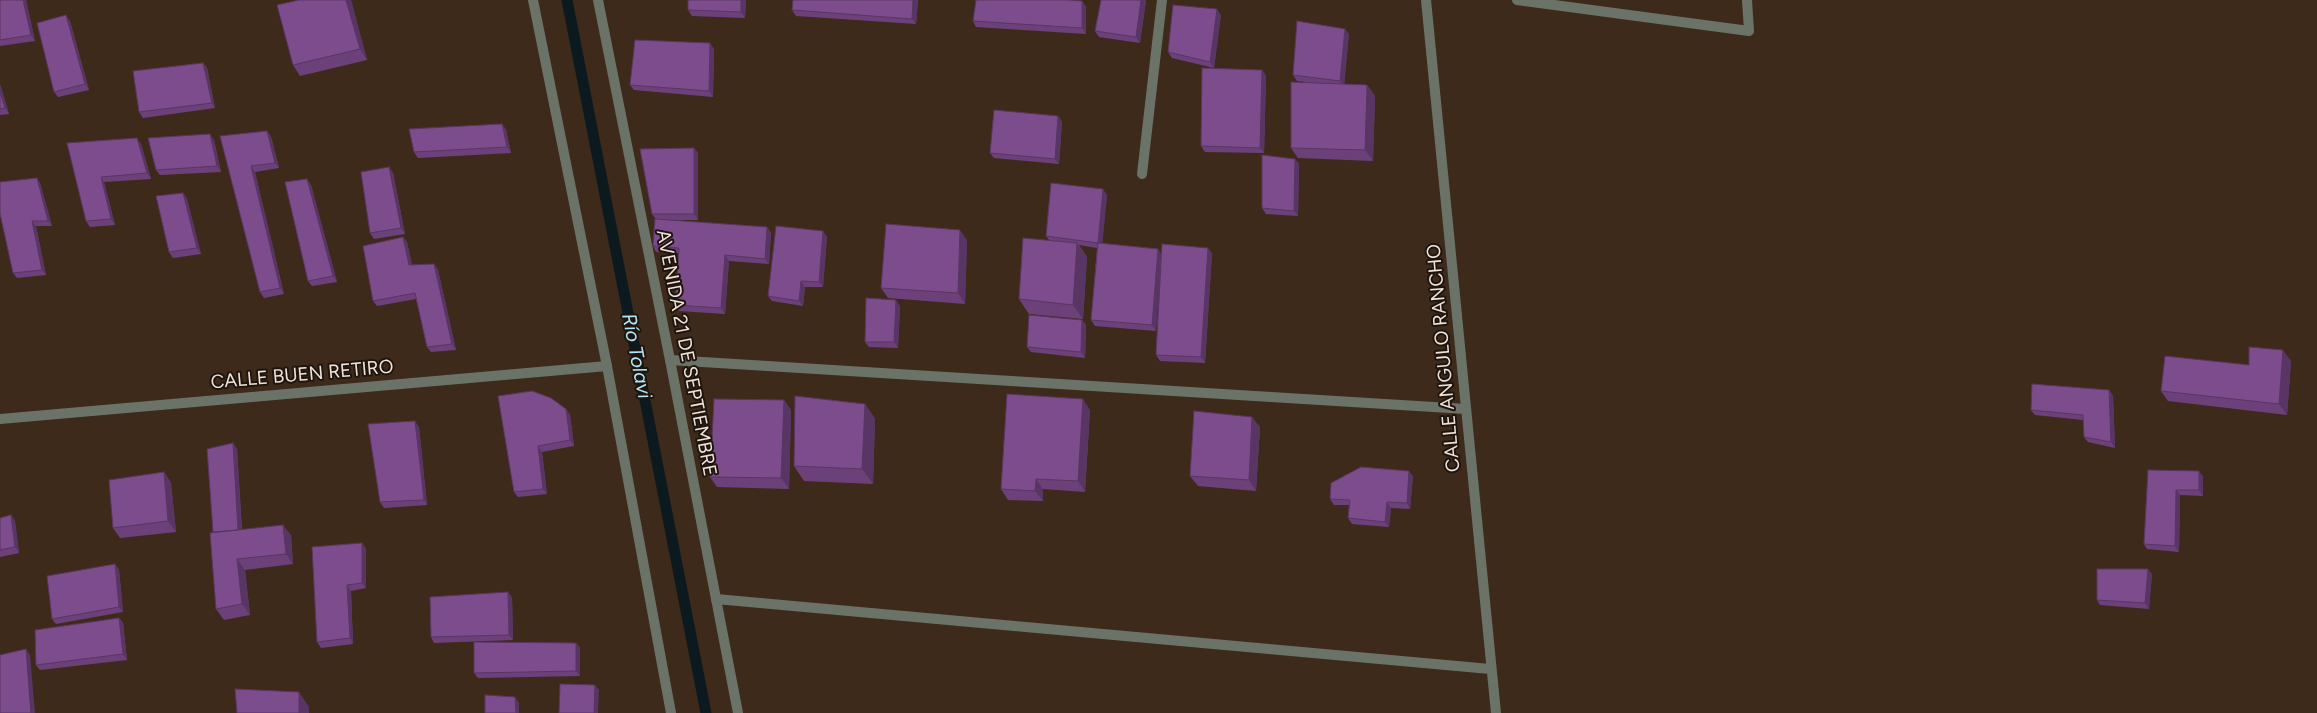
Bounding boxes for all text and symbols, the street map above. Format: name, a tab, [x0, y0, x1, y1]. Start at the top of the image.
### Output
street label: AVENIDA 21 DE SEPTIEMBRE	[651, 228, 721, 478]
street label: CALLE ANGULO RANCHO	[1423, 243, 1465, 473]
water label: Río Tolavi	[616, 311, 656, 401]
street label: CALLE BUEN RETIRO	[210, 356, 394, 394]

